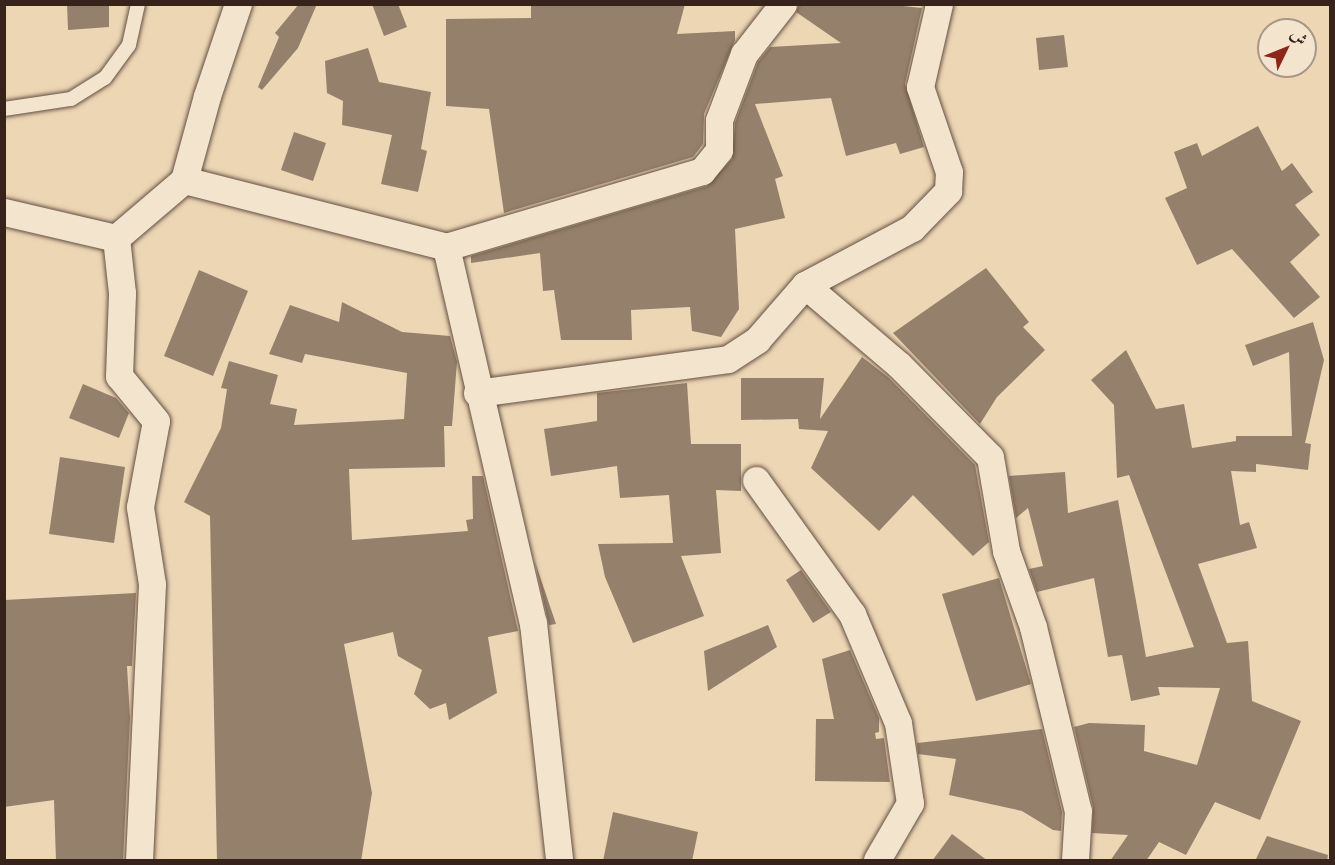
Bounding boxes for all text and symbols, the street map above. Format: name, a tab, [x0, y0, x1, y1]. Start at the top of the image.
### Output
north arrow	[1257, 18, 1317, 78]
text: ش	[1286, 24, 1312, 50]

